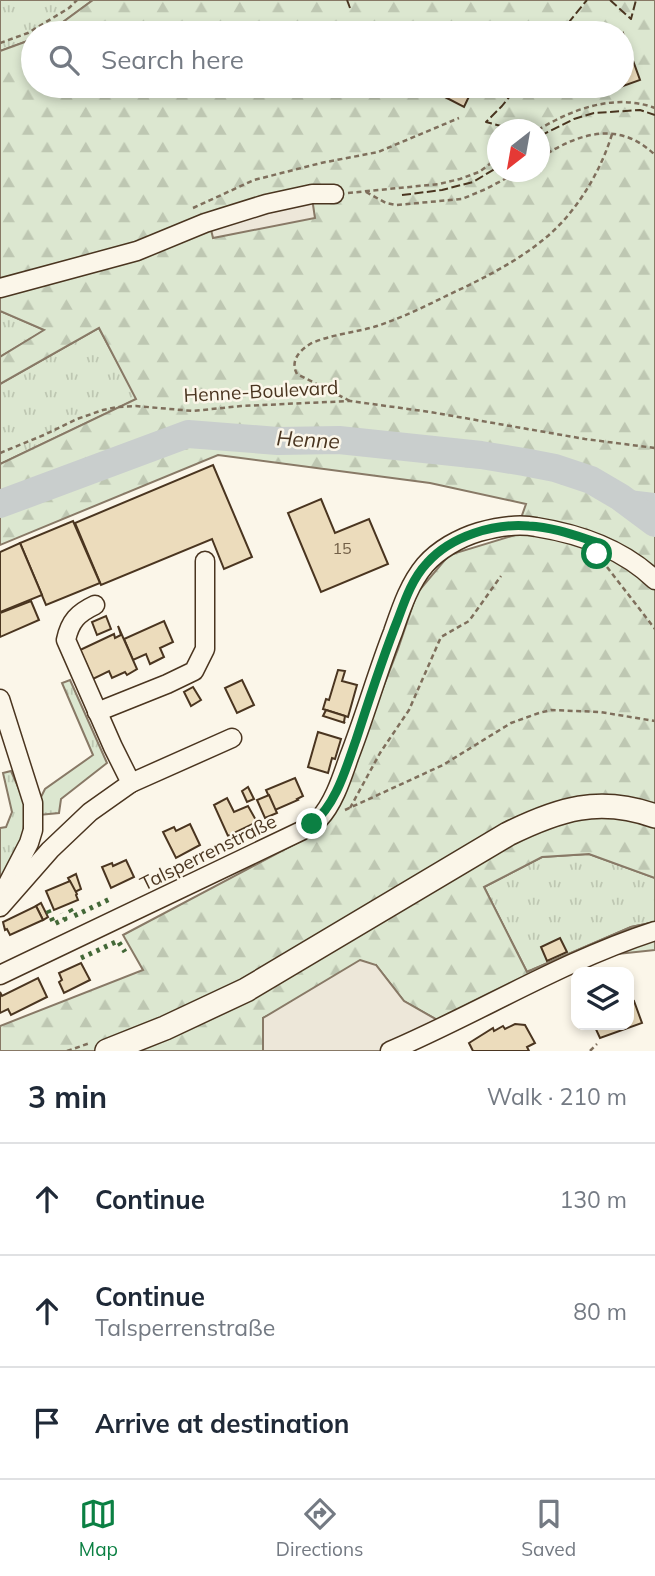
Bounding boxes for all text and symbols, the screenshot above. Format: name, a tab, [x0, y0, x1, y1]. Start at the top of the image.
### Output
search box	[21, 21, 634, 98]
icon: search	[45, 41, 83, 79]
text: Search here	[101, 43, 244, 76]
north arrow	[487, 119, 550, 182]
street label: Henne-Boulevard	[183, 375, 339, 407]
water label: Henne	[276, 424, 340, 454]
house number: 15	[332, 538, 352, 558]
route start	[581, 538, 612, 569]
route end	[296, 808, 327, 839]
street label: Talsperrenstraße	[136, 809, 280, 895]
map controls	[571, 967, 634, 1030]
button: layers	[571, 967, 634, 1030]
text: 3 min	[28, 1078, 107, 1116]
text: Walk · 210 m	[487, 1082, 627, 1111]
icon: ahead	[28, 1180, 66, 1218]
text: Continue	[95, 1183, 205, 1216]
text: 130 m	[559, 1185, 627, 1214]
text: Continue	[95, 1280, 205, 1313]
icon: ahead	[28, 1292, 66, 1330]
text: 80 m	[573, 1297, 627, 1326]
text: Talsperrenstraße	[95, 1313, 275, 1342]
icon: arrive	[28, 1404, 66, 1442]
text: Arrive at destination	[95, 1407, 350, 1440]
tab: Map	[79, 1495, 118, 1561]
tab: Directions	[276, 1495, 364, 1561]
tab: Saved	[521, 1495, 576, 1561]

